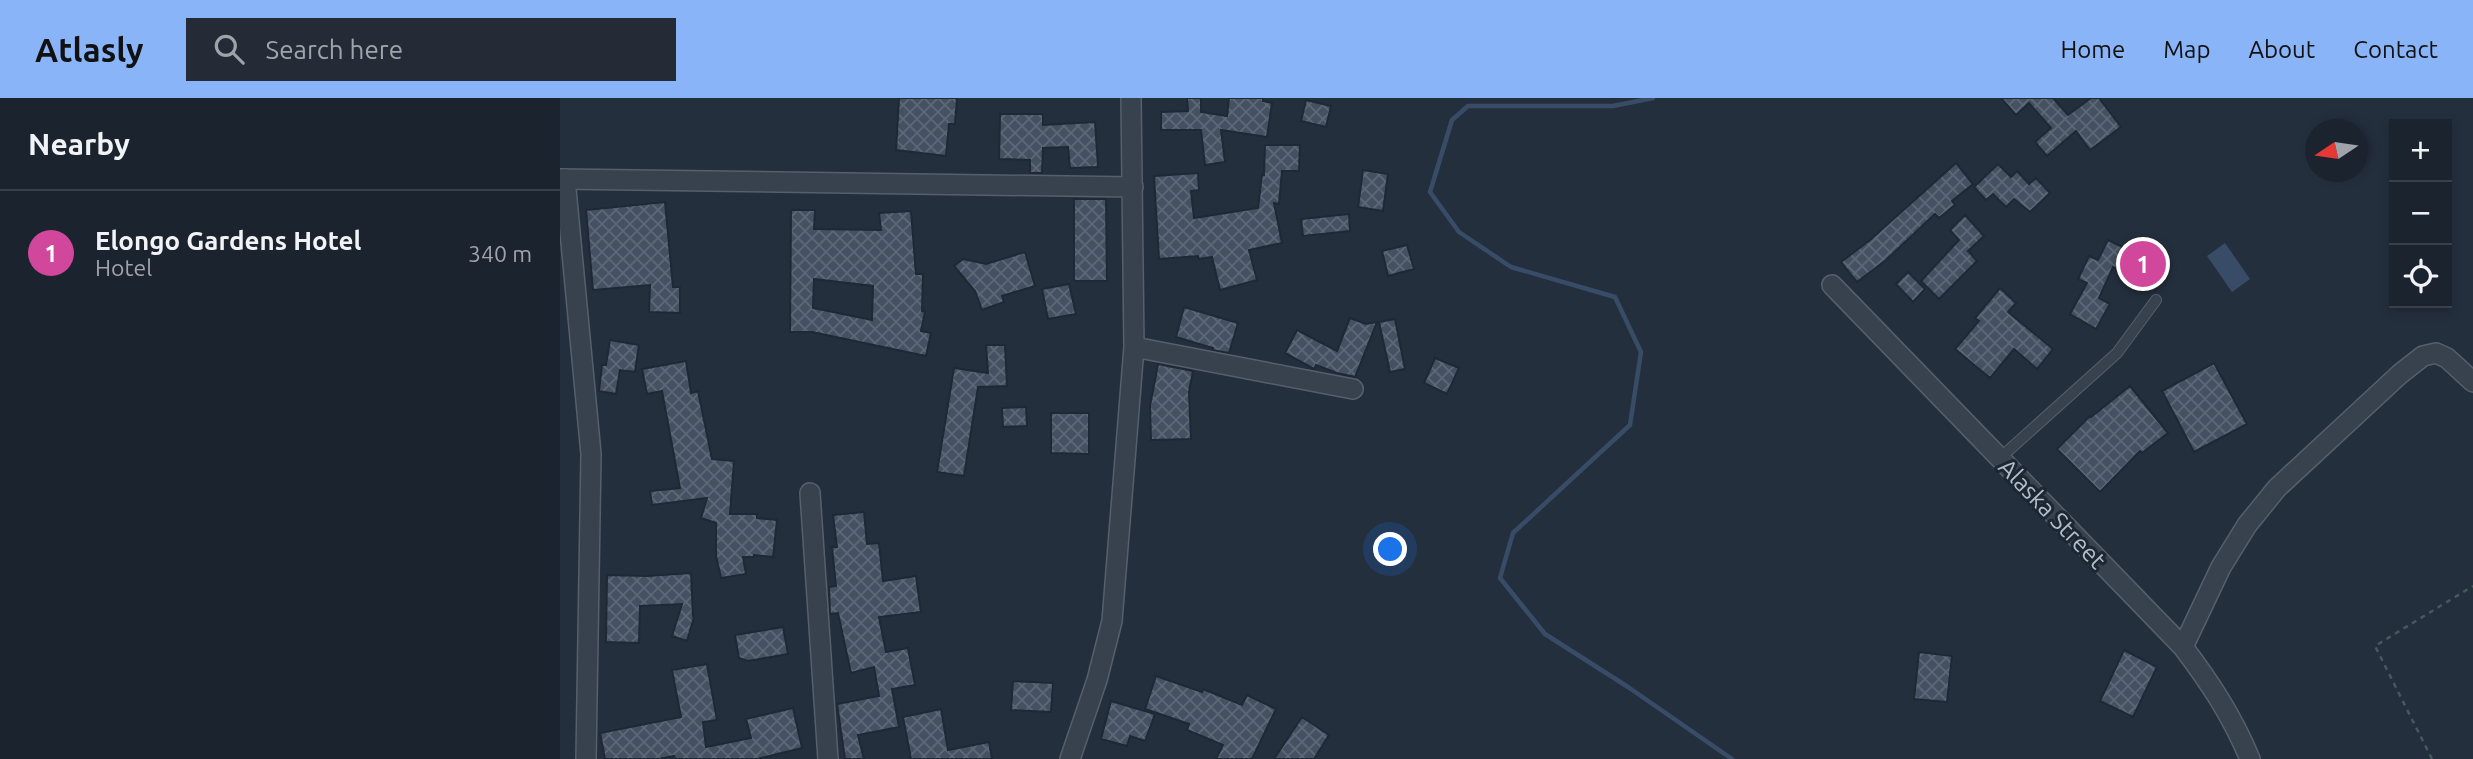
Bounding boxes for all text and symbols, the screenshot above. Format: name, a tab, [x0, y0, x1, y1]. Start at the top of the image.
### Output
search box	[186, 18, 676, 81]
icon: search	[210, 30, 248, 68]
text: Atlasly	[35, 31, 144, 68]
text: Search here	[266, 35, 403, 64]
text: Home	[2060, 36, 2125, 63]
text: Map	[2163, 36, 2210, 63]
text: About	[2248, 36, 2315, 63]
text: Contact	[2353, 36, 2438, 63]
north arrow	[2305, 119, 2368, 182]
map controls	[2389, 119, 2452, 308]
button: +	[2389, 119, 2452, 182]
text: Nearby	[28, 127, 130, 161]
button: −	[2389, 182, 2452, 245]
text: Elongo Gardens Hotel	[95, 226, 361, 255]
pin: 1	[2120, 238, 2166, 290]
text: 1	[45, 241, 57, 266]
text: 340 m	[468, 241, 532, 266]
button: locate	[2389, 245, 2452, 308]
text: Hotel	[95, 255, 152, 280]
street label: Alaska Street	[1993, 453, 2112, 574]
your location	[1373, 532, 1407, 566]

